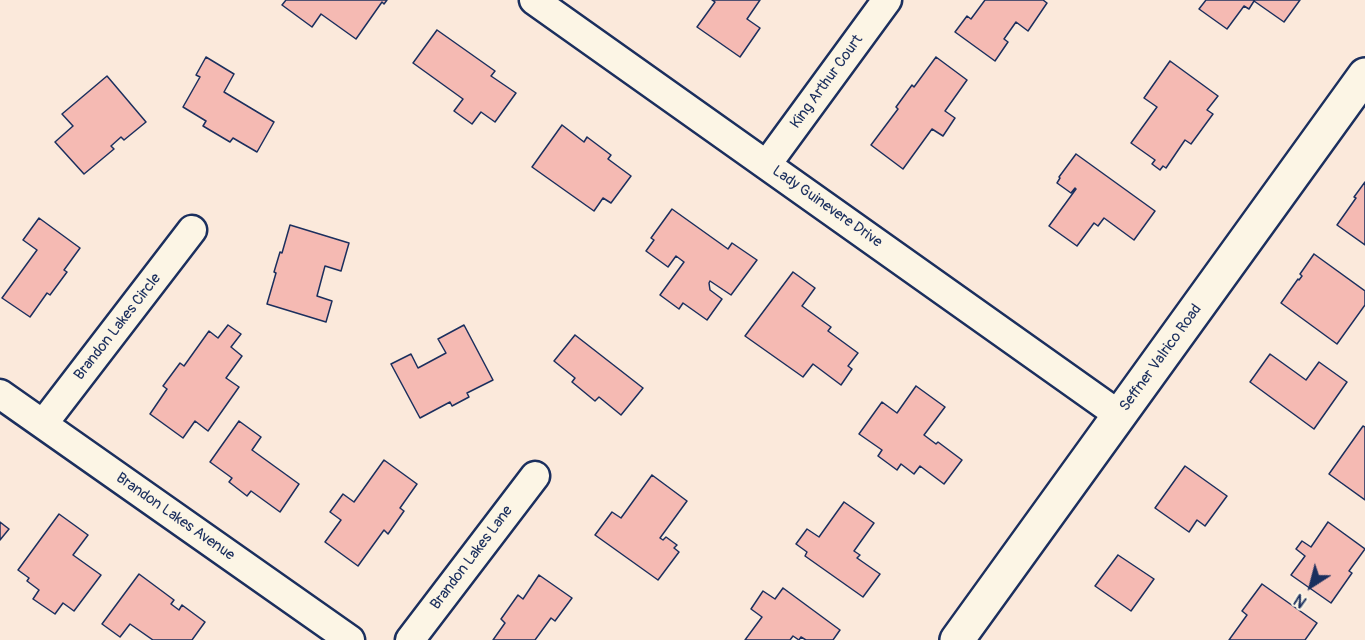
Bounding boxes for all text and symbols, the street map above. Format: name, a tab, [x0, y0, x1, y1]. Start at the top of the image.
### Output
street label: King Arthur Court	[787, 32, 867, 132]
street label: Lady Guinevere Drive	[769, 162, 885, 252]
street label: Brandon Lakes Circle	[71, 270, 165, 384]
street label: Seffner Valrico Road	[1116, 301, 1206, 415]
street label: Brandon Lakes Avenue	[112, 469, 238, 565]
street label: Brandon Lakes Lane	[427, 502, 517, 614]
north arrow	[1281, 556, 1341, 616]
text: N	[1290, 589, 1311, 612]

